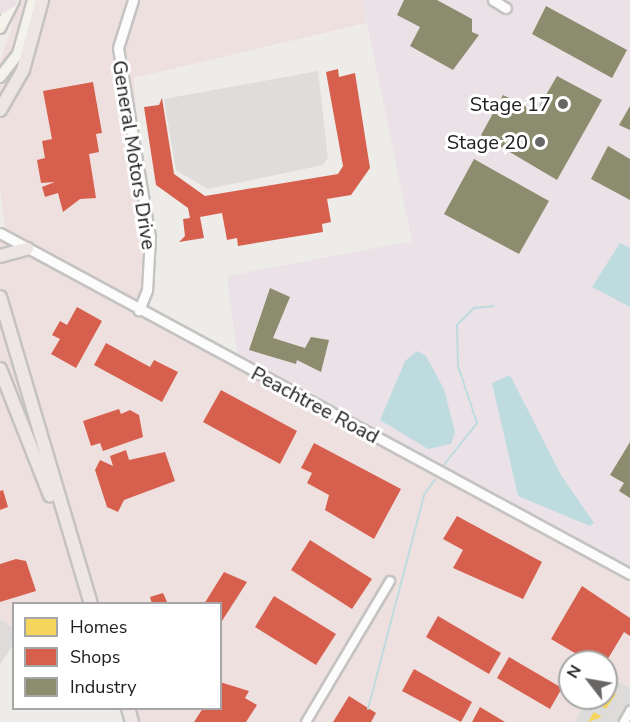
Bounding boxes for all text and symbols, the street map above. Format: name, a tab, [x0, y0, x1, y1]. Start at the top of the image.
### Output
street label: General Motors Drive	[107, 59, 161, 251]
place label: Stage 17	[470, 92, 551, 116]
marker: Stage 17	[556, 97, 570, 111]
place label: Stage 20	[447, 130, 528, 154]
marker: Stage 20	[533, 135, 547, 149]
street label: Peachtree Road	[247, 361, 383, 449]
legend	[12, 602, 222, 710]
text: Homes	[70, 615, 127, 639]
text: Shops	[70, 645, 120, 669]
north arrow	[558, 650, 618, 710]
text: N	[562, 661, 587, 683]
text: Industry	[70, 675, 137, 699]

